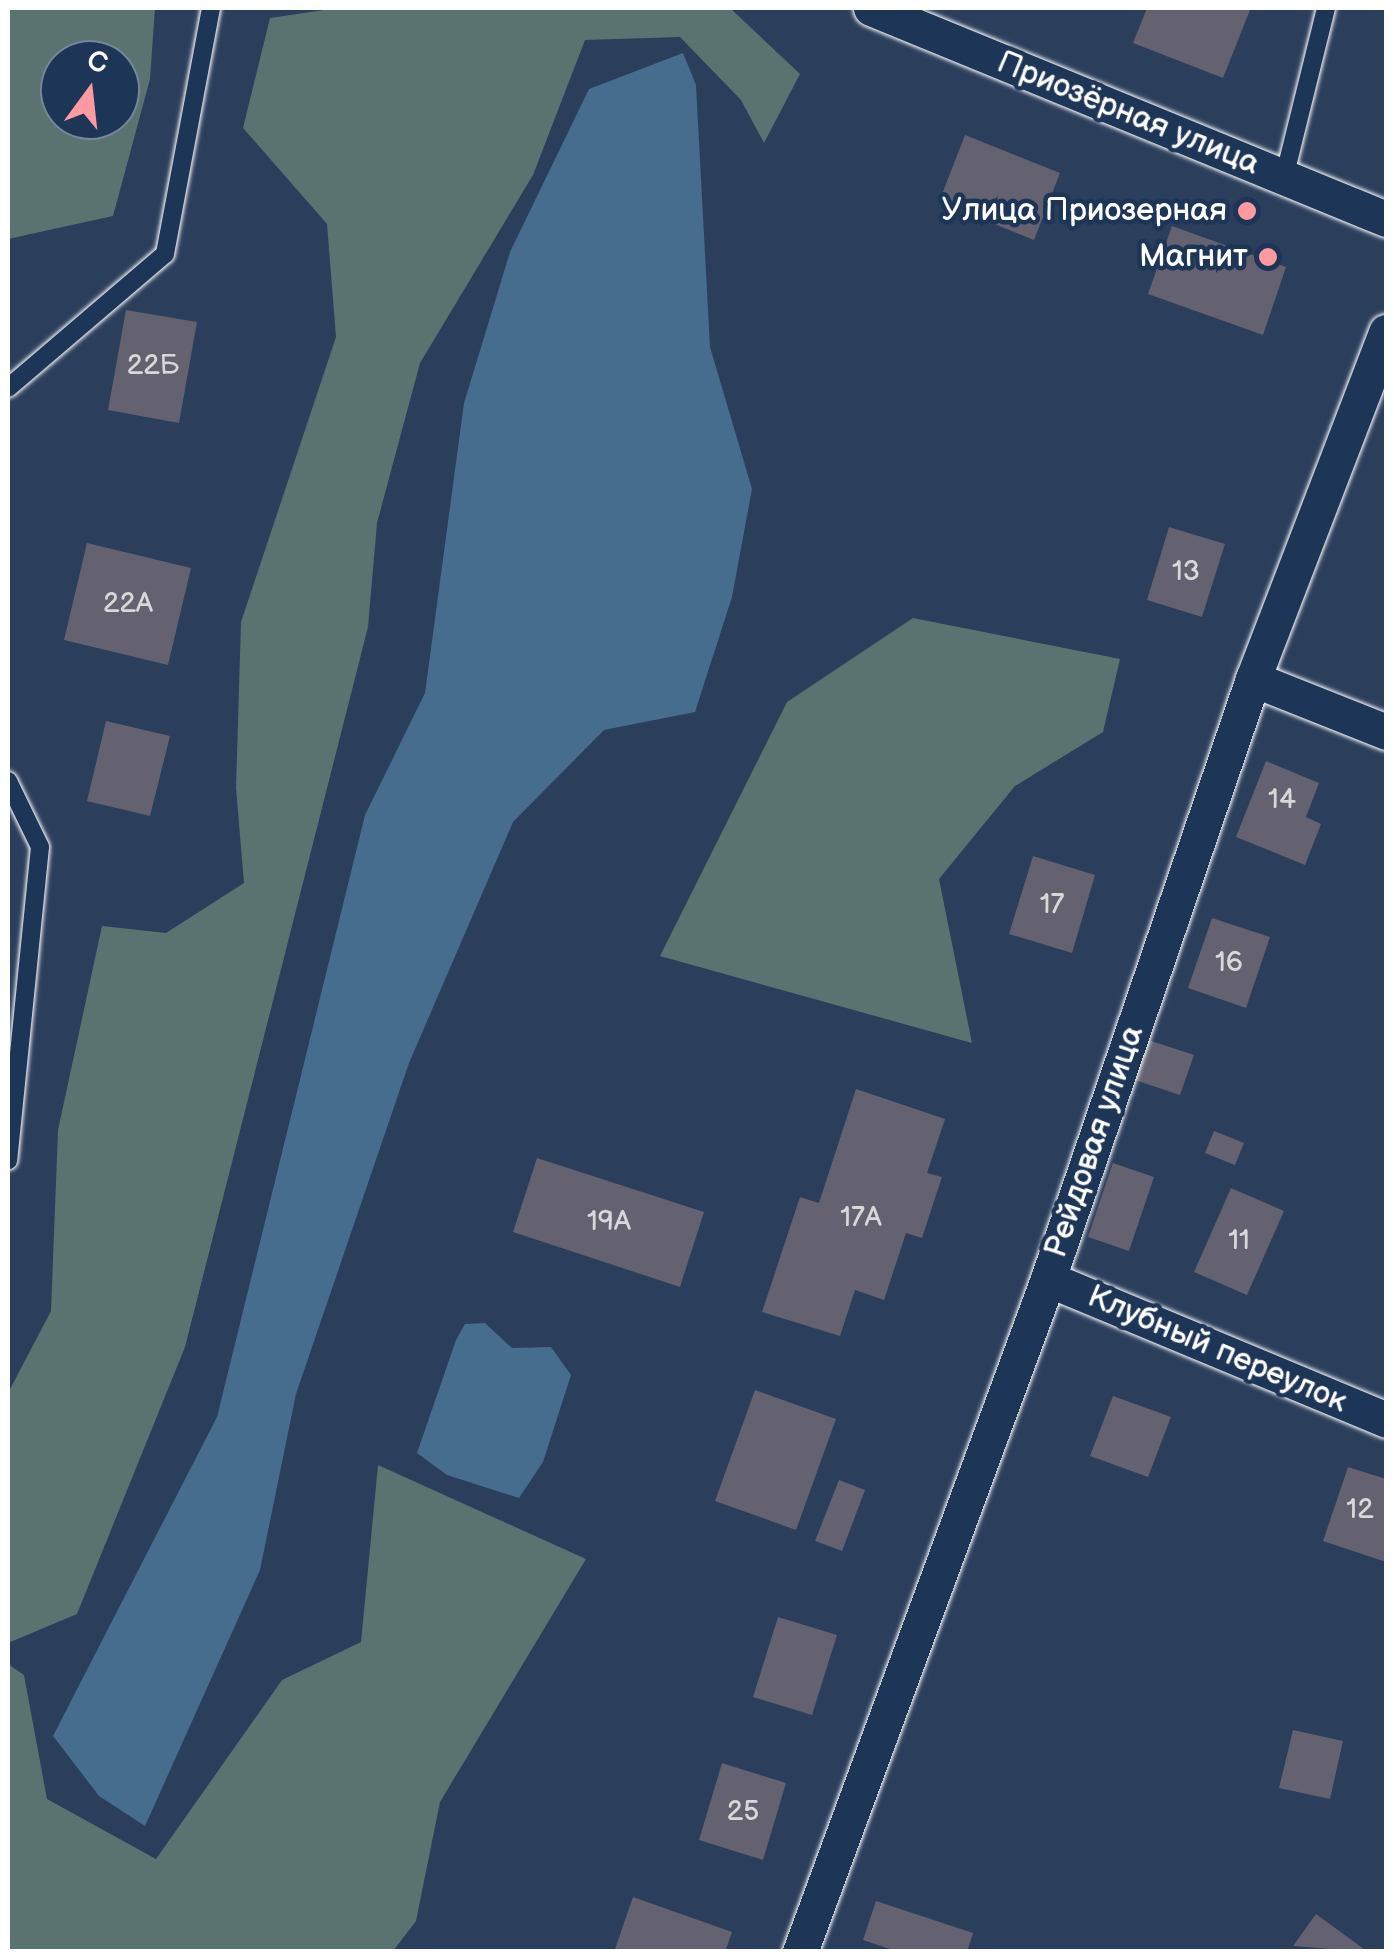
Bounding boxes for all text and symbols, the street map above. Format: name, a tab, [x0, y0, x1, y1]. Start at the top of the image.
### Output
north arrow	[40, 40, 140, 140]
text: С	[84, 44, 111, 81]
street label: Приозёрная улица	[991, 44, 1265, 184]
place label: Улица Приозерная	[941, 192, 1227, 230]
marker: Улица Приозерная	[1236, 200, 1258, 222]
place label: Магнит	[1139, 238, 1248, 276]
marker: Магнит	[1257, 246, 1279, 268]
house number: 22Б	[127, 349, 179, 383]
house number: 13	[1172, 555, 1200, 589]
house number: 22А	[103, 587, 153, 621]
house number: 14	[1268, 783, 1296, 817]
house number: 17	[1040, 888, 1064, 922]
house number: 16	[1215, 946, 1243, 980]
street label: Рейдовая улица	[1037, 1021, 1153, 1263]
house number: 17А	[840, 1201, 882, 1235]
house number: 19А	[587, 1205, 631, 1239]
house number: 11	[1228, 1224, 1250, 1258]
street label: Клубный переулок	[1082, 1278, 1352, 1422]
house number: 12	[1346, 1493, 1374, 1527]
house number: 25	[727, 1795, 759, 1829]

